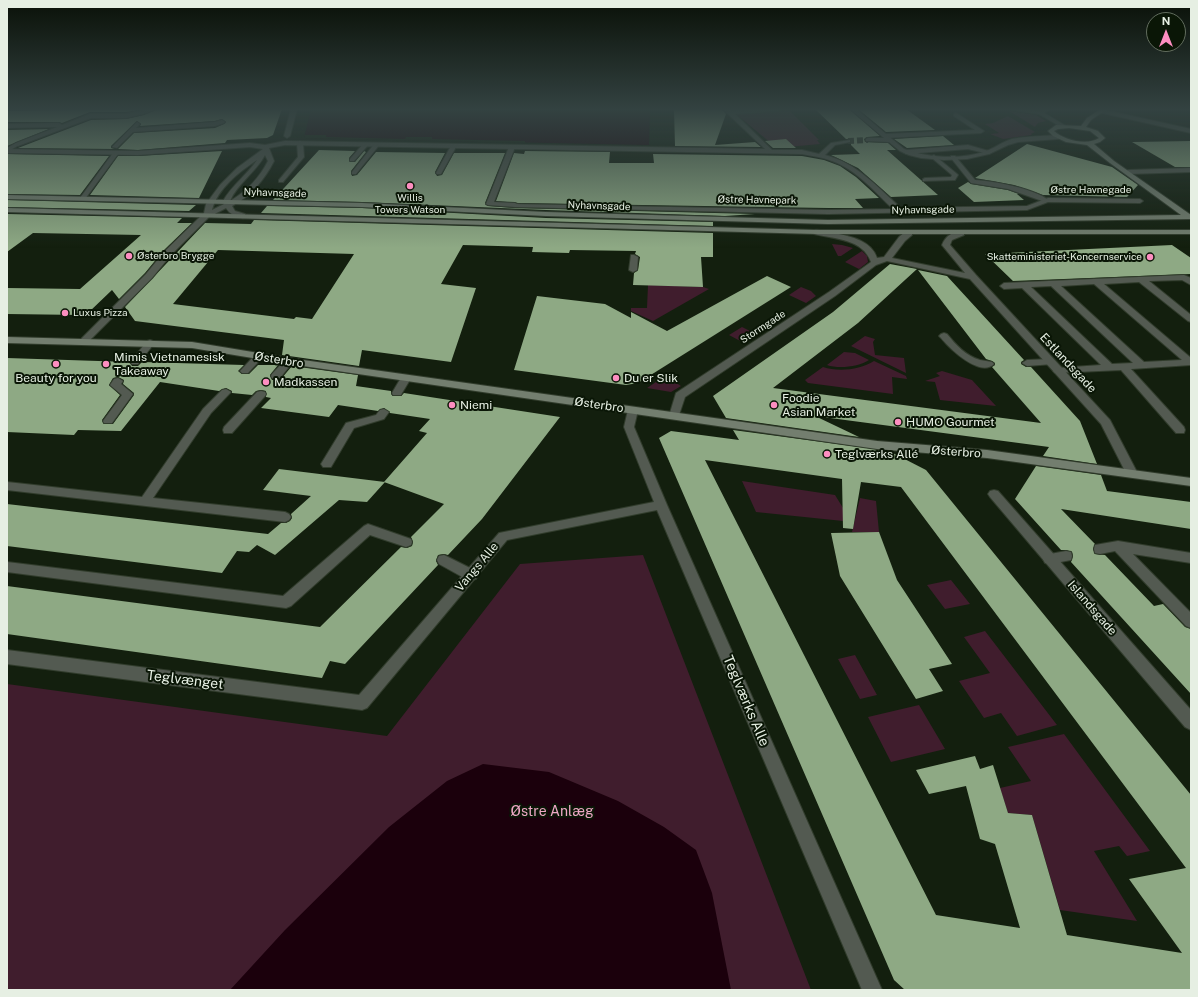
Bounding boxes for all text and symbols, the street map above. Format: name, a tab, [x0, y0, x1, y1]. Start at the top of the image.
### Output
north arrow	[1146, 12, 1186, 52]
text: N	[1162, 15, 1170, 27]
marker: Willis Towers Watson	[405, 181, 415, 191]
street label: Østre Havnegade	[1051, 184, 1131, 196]
street label: Nyhavnsgade	[243, 186, 307, 200]
place label: Willis Towers Watson	[375, 192, 445, 216]
street label: Østre Havnepark	[718, 193, 796, 207]
street label: Nyhavnsgade	[567, 199, 631, 213]
street label: Nyhavnsgade	[891, 203, 955, 217]
place label: Østerbro Brygge	[137, 250, 214, 262]
marker: Østerbro Brygge	[124, 251, 134, 261]
place label: Skatteministeriet-Koncernservice	[987, 251, 1142, 263]
marker: Skatteministeriet-Koncernservice	[1145, 252, 1155, 262]
place label: Luxus Pizza	[73, 307, 128, 319]
marker: Luxus Pizza	[60, 308, 70, 318]
street label: Stormgade	[738, 308, 788, 346]
street label: Estlandsgade	[1037, 330, 1099, 396]
street label: Østerbro	[253, 349, 305, 371]
place label: Mimis Vietnamesisk Takeaway	[114, 350, 225, 378]
marker: Beauty for you	[51, 359, 61, 369]
marker: Mimis Vietnamesisk Takeaway	[101, 359, 111, 369]
place label: Beauty for you	[15, 371, 97, 385]
place label: Du er Slik	[624, 371, 678, 385]
marker: Du er Slik	[611, 373, 621, 383]
place label: Madkassen	[274, 375, 337, 389]
marker: Madkassen	[261, 377, 271, 387]
place label: Foodie Asian Market	[782, 391, 855, 419]
street label: Østerbro	[574, 394, 624, 416]
place label: Niemi	[460, 398, 492, 412]
marker: Niemi	[447, 400, 457, 410]
marker: Foodie Asian Market	[769, 400, 779, 410]
place label: HUMO Gourmet	[906, 415, 995, 429]
marker: HUMO Gourmet	[893, 417, 903, 427]
street label: Østerbro	[931, 443, 981, 461]
place label: Teglværks Allé	[835, 447, 918, 461]
marker: Teglværks Allé	[822, 449, 832, 459]
street label: Vangs Alle	[452, 540, 502, 594]
street label: Islandsgade	[1064, 578, 1120, 638]
street label: Teglværks Alle	[719, 653, 773, 749]
street label: Teglvænget	[146, 667, 224, 693]
park label: Østre Anlæg	[510, 804, 594, 820]

